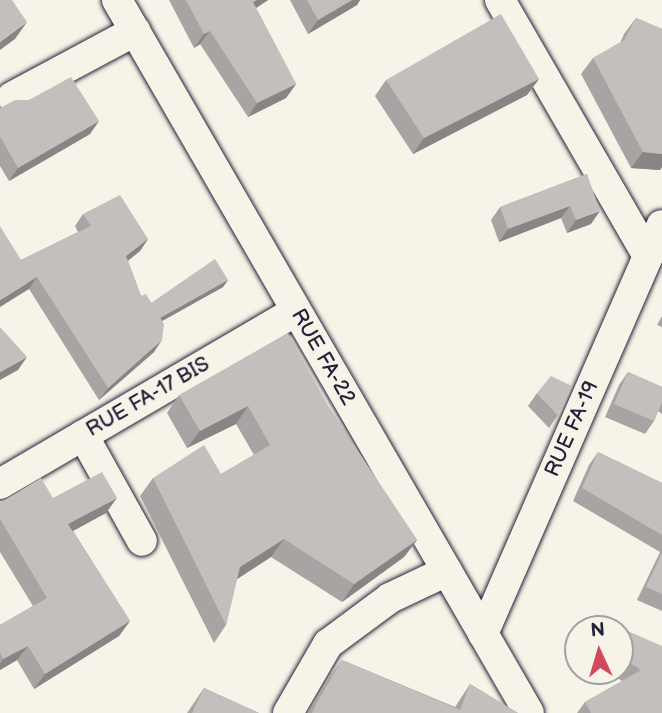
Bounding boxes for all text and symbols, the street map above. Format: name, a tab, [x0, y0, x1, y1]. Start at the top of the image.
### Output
street label: RUE FA-22	[285, 305, 361, 409]
street label: RUE FA-17 BIS	[81, 351, 215, 443]
street label: RUE FA-19	[540, 377, 604, 481]
north arrow	[564, 615, 634, 685]
text: N	[590, 619, 606, 643]

